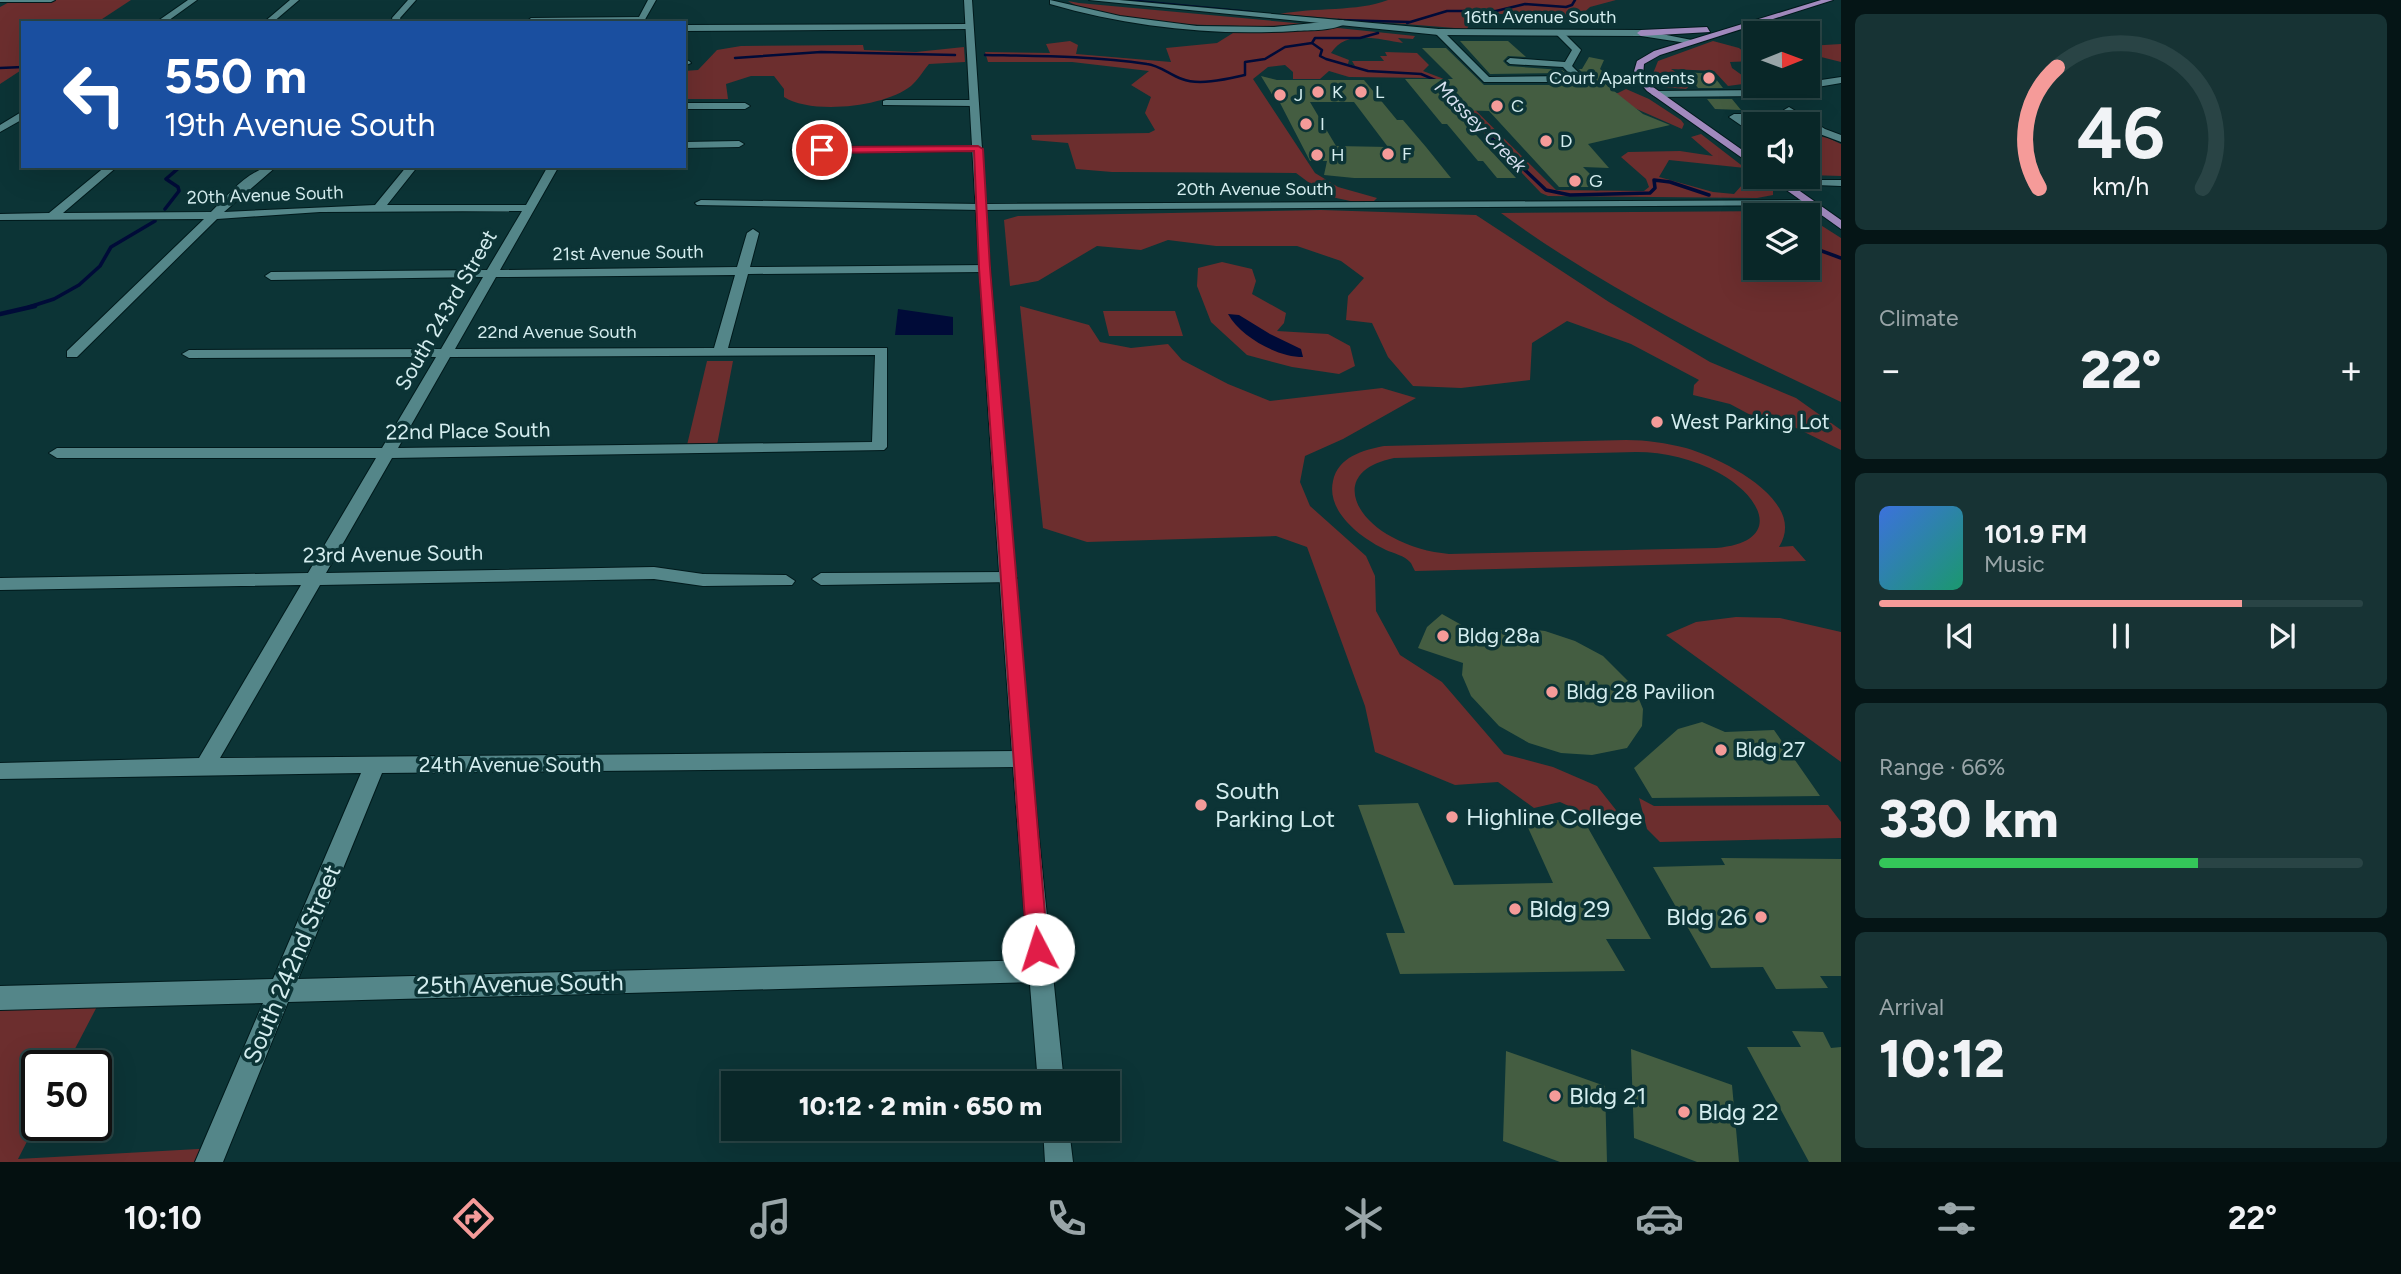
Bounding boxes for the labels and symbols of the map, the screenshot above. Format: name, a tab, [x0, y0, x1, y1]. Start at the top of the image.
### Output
street label: 16th Avenue South	[1464, 6, 1616, 28]
north arrow	[1743, 21, 1820, 98]
place label: Court Apartments	[1549, 67, 1695, 89]
marker: Court Apartments	[1701, 70, 1717, 86]
water label: Massey Creek	[1430, 76, 1532, 178]
place label: K	[1332, 81, 1343, 103]
place label: L	[1375, 81, 1385, 103]
place label: J	[1294, 84, 1303, 106]
marker: K	[1310, 84, 1326, 100]
marker: L	[1353, 84, 1369, 100]
marker: J	[1272, 87, 1288, 103]
place label: C	[1511, 95, 1524, 117]
marker: C	[1489, 98, 1505, 114]
place label: I	[1320, 113, 1325, 135]
marker: I	[1298, 116, 1314, 132]
pin	[792, 120, 852, 180]
place label: D	[1560, 130, 1572, 152]
marker: D	[1538, 133, 1554, 149]
place label: F	[1402, 143, 1412, 165]
place label: H	[1331, 144, 1345, 166]
marker: F	[1380, 146, 1396, 162]
marker: H	[1309, 147, 1325, 163]
place label: G	[1589, 170, 1603, 192]
marker: G	[1567, 173, 1583, 189]
street label: 20th Avenue South	[1177, 178, 1333, 200]
street label: 20th Avenue South	[186, 181, 344, 209]
street label: South 243rd Street	[389, 225, 502, 394]
street label: 21st Avenue South	[552, 241, 704, 265]
street label: 22nd Avenue South	[478, 321, 636, 343]
place label: West Parking Lot	[1671, 409, 1830, 434]
marker: West Parking Lot	[1649, 414, 1665, 430]
street label: 22nd Place South	[385, 417, 551, 444]
street label: 23rd Avenue South	[303, 539, 483, 568]
place label: Bldg 28a	[1457, 623, 1540, 648]
marker: Bldg 28a	[1435, 628, 1451, 644]
place label: Bldg 28 Pavilion	[1566, 679, 1715, 704]
marker: Bldg 28 Pavilion	[1544, 684, 1560, 700]
place label: Bldg 27	[1735, 737, 1805, 762]
marker: Bldg 27	[1713, 742, 1729, 758]
street label: 24th Avenue South	[419, 752, 601, 777]
place label: South Parking Lot	[1215, 776, 1335, 833]
marker: South Parking Lot	[1193, 797, 1209, 813]
place label: Highline College	[1466, 802, 1642, 831]
marker: Highline College	[1444, 809, 1460, 825]
street label: South 242nd Street	[237, 860, 346, 1067]
place label: Bldg 29	[1529, 894, 1610, 923]
marker: Bldg 29	[1507, 901, 1523, 917]
place label: Bldg 26	[1666, 902, 1747, 931]
marker: Bldg 26	[1753, 909, 1769, 925]
position arrow	[1001, 912, 1075, 986]
street label: 25th Avenue South	[416, 967, 624, 1000]
speed limit sign: 50	[21, 1050, 112, 1141]
place label: Bldg 21	[1569, 1081, 1646, 1110]
marker: Bldg 21	[1547, 1088, 1563, 1104]
place label: Bldg 22	[1698, 1097, 1779, 1126]
marker: Bldg 22	[1676, 1104, 1692, 1120]

